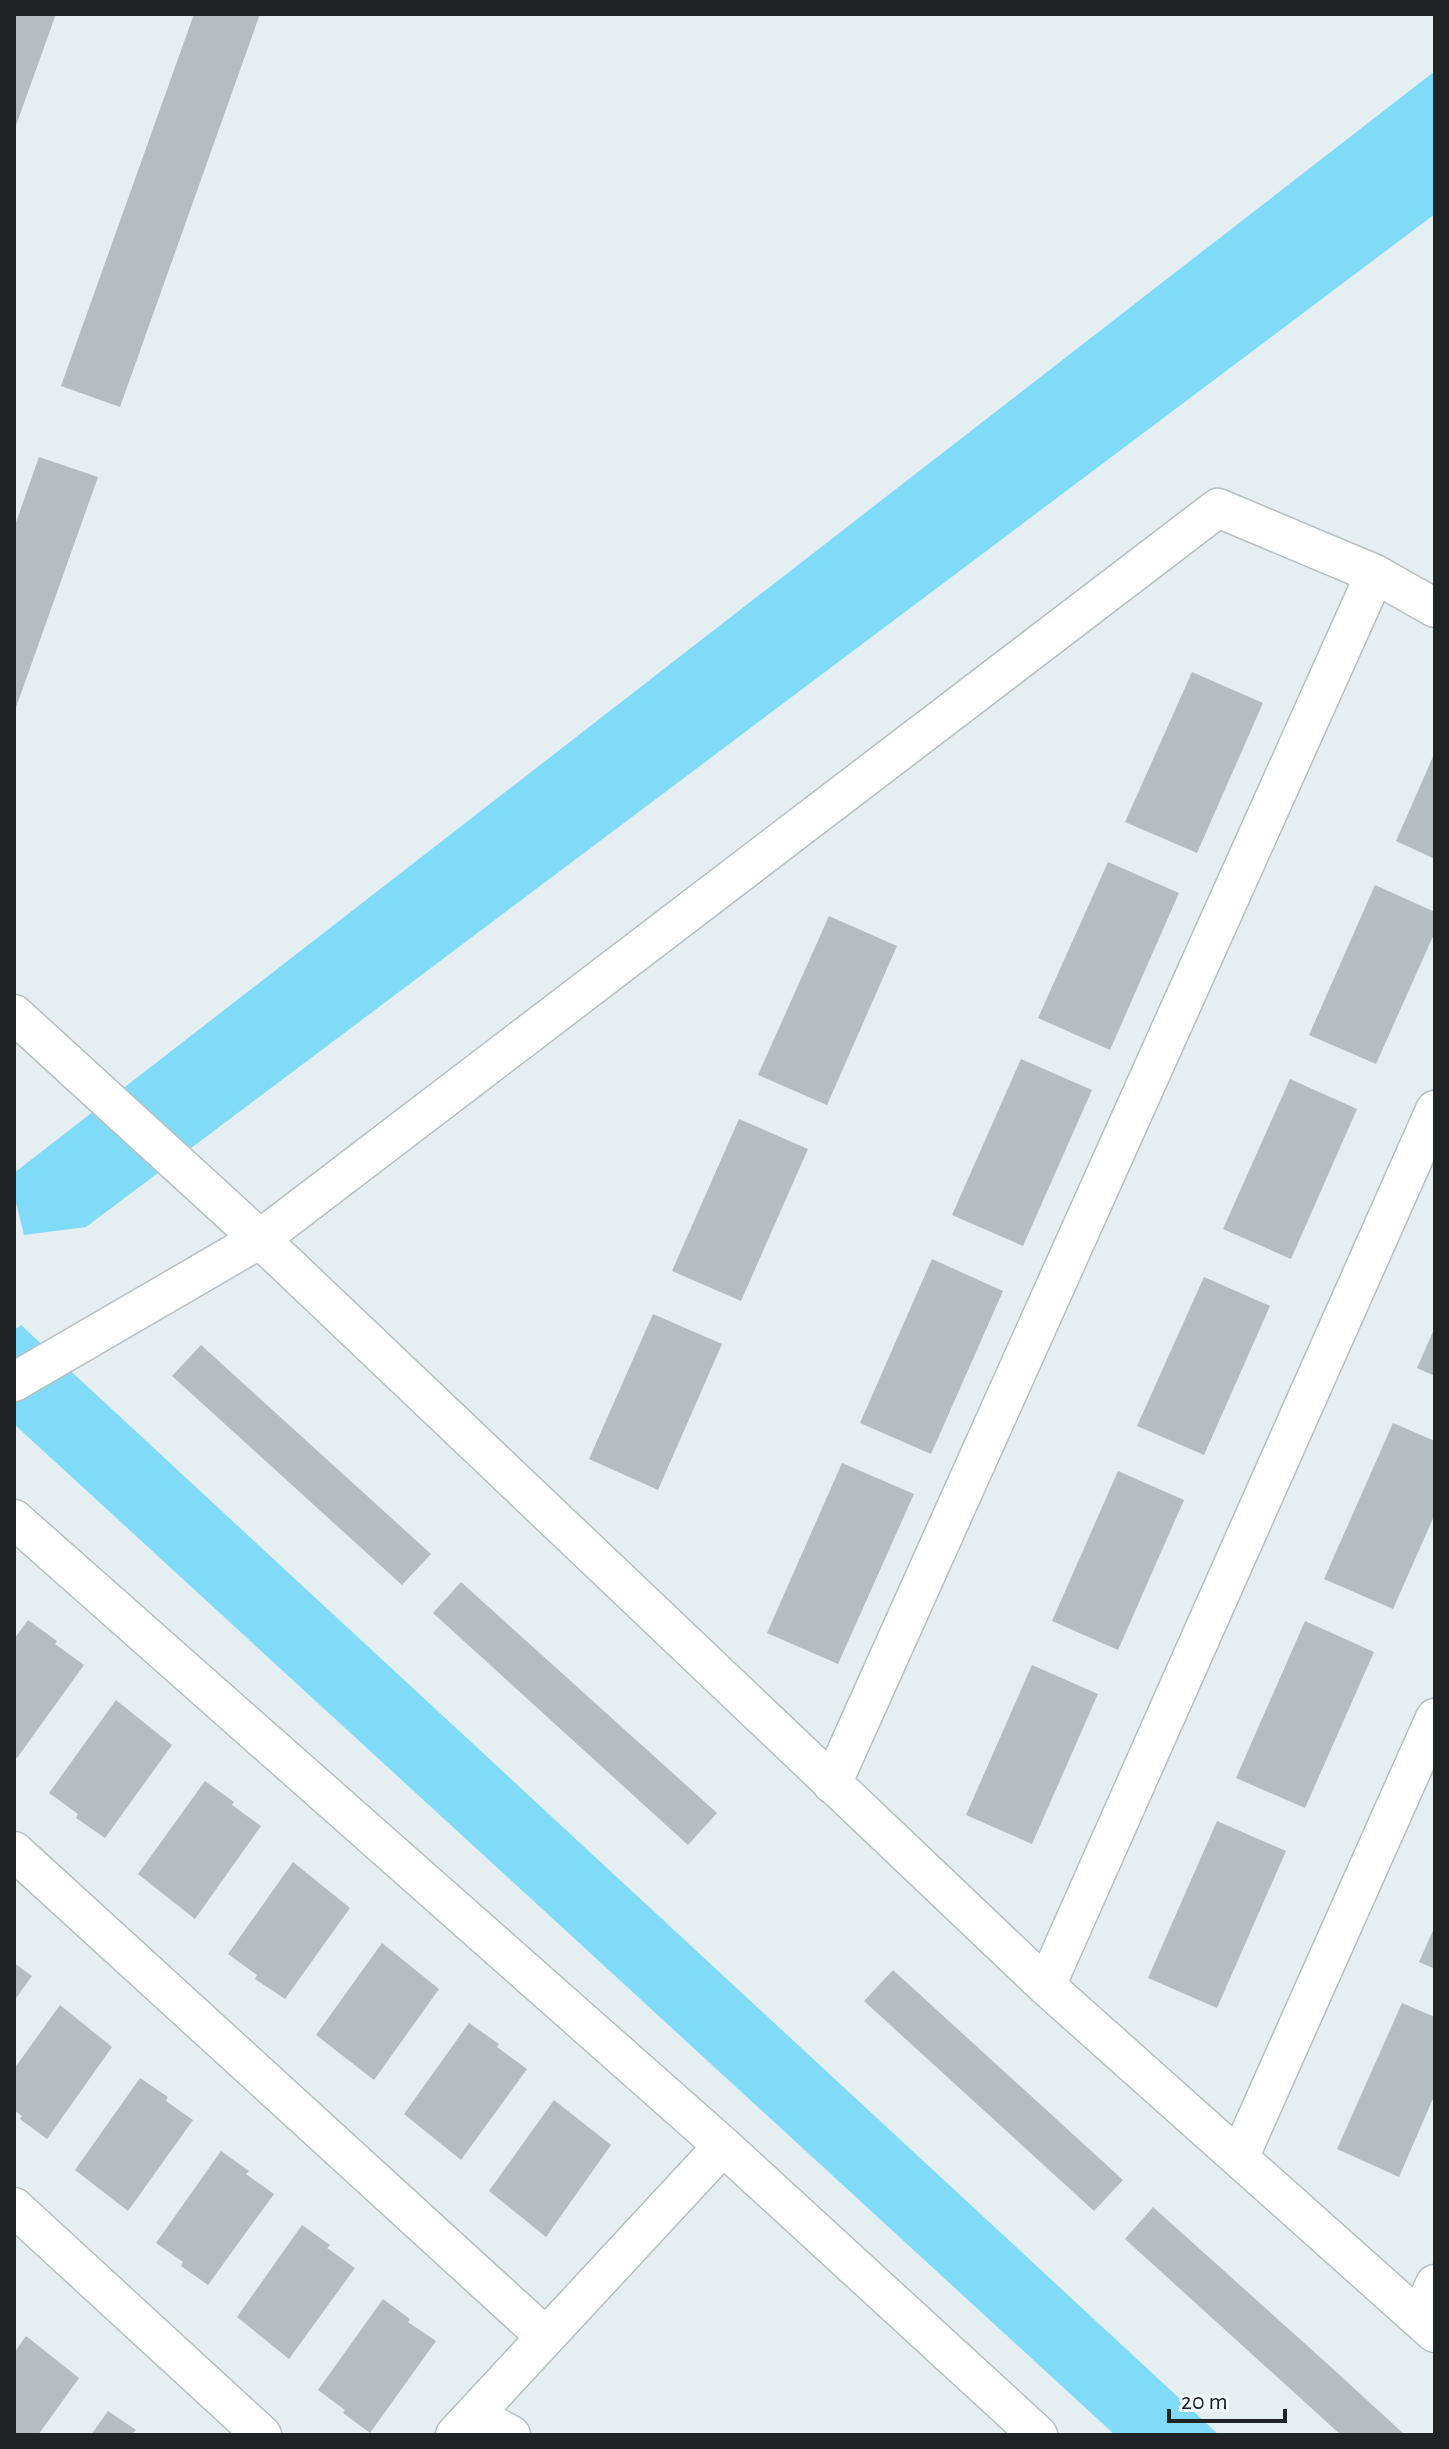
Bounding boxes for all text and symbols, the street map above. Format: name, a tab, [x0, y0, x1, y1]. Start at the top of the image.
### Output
scale bar	[1169, 2373, 1285, 2423]
text: 20 m	[1181, 2390, 1228, 2414]

